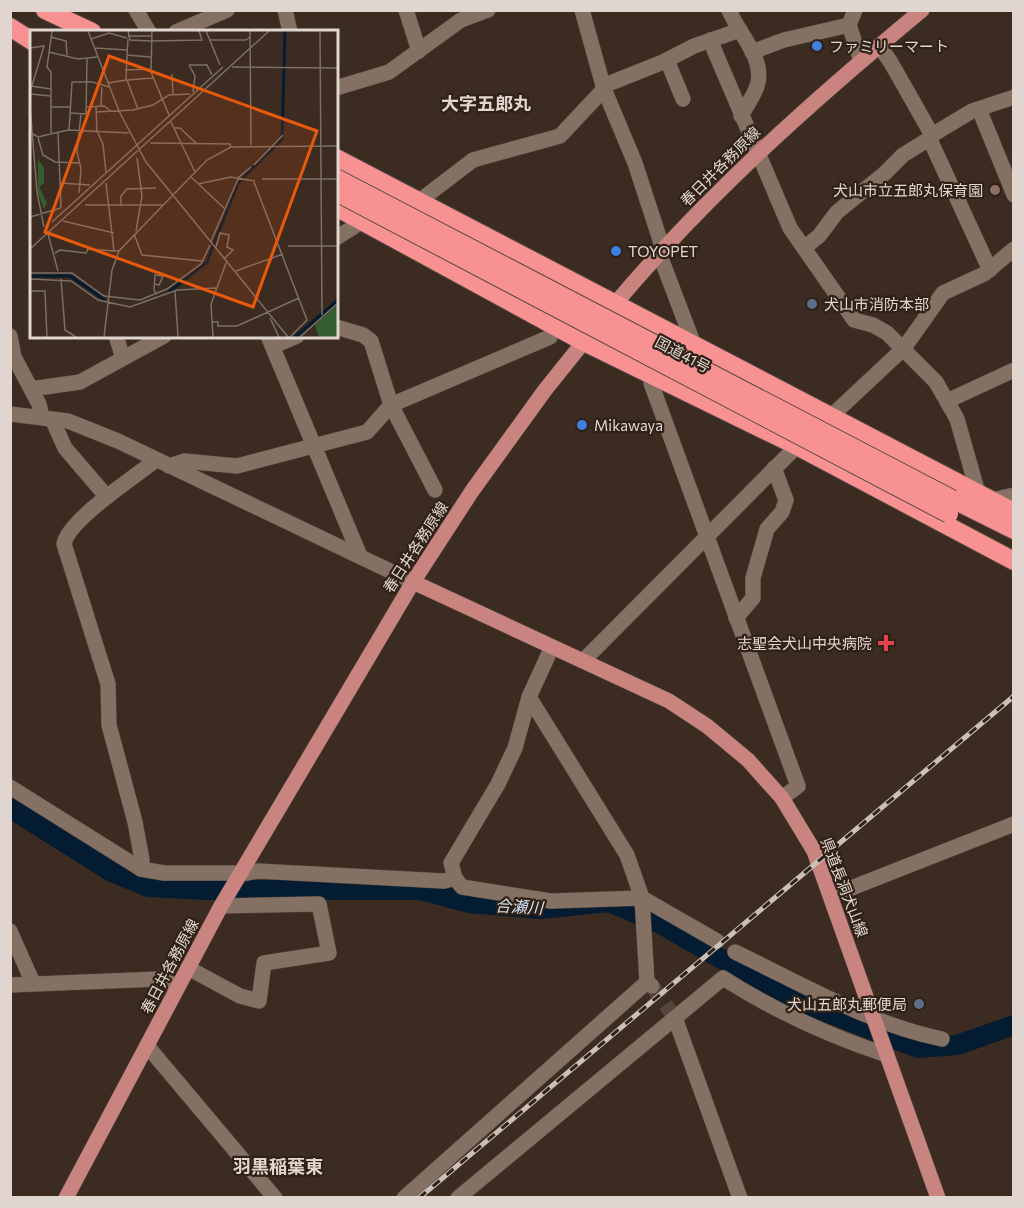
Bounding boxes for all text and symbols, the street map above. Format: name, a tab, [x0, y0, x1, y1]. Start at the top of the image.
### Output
inset map	[30, 30, 338, 338]
place label: ファミリーマート	[829, 37, 949, 55]
marker: ファミリーマート	[810, 39, 824, 53]
district label: 大字五郎丸	[441, 92, 531, 114]
street label: 春日井各務原線	[677, 123, 763, 209]
place label: 犬山市立五郎丸保育園	[833, 181, 983, 199]
marker: 犬山市立五郎丸保育園	[988, 183, 1002, 197]
place label: TOYOPET	[628, 242, 699, 260]
marker: TOYOPET	[609, 244, 623, 258]
place label: 犬山市消防本部	[824, 295, 929, 313]
marker: 犬山市消防本部	[805, 297, 819, 311]
street label: 国道41号	[652, 332, 714, 376]
place label: Mikawaya	[594, 416, 663, 434]
marker: Mikawaya	[575, 418, 589, 432]
street label: 春日井各務原線	[379, 498, 451, 596]
place label: 志聖会犬山中央病院	[737, 634, 872, 652]
marker: 志聖会犬山中央病院	[877, 634, 895, 652]
street label: 県道長洞犬山線	[818, 835, 872, 939]
water label: 合瀬川	[495, 895, 545, 917]
street label: 春日井各務原線	[136, 915, 202, 1017]
place label: 犬山五郎丸郵便局	[787, 995, 907, 1013]
marker: 犬山五郎丸郵便局	[912, 997, 926, 1011]
district label: 羽黒稲葉東	[233, 1155, 323, 1177]

